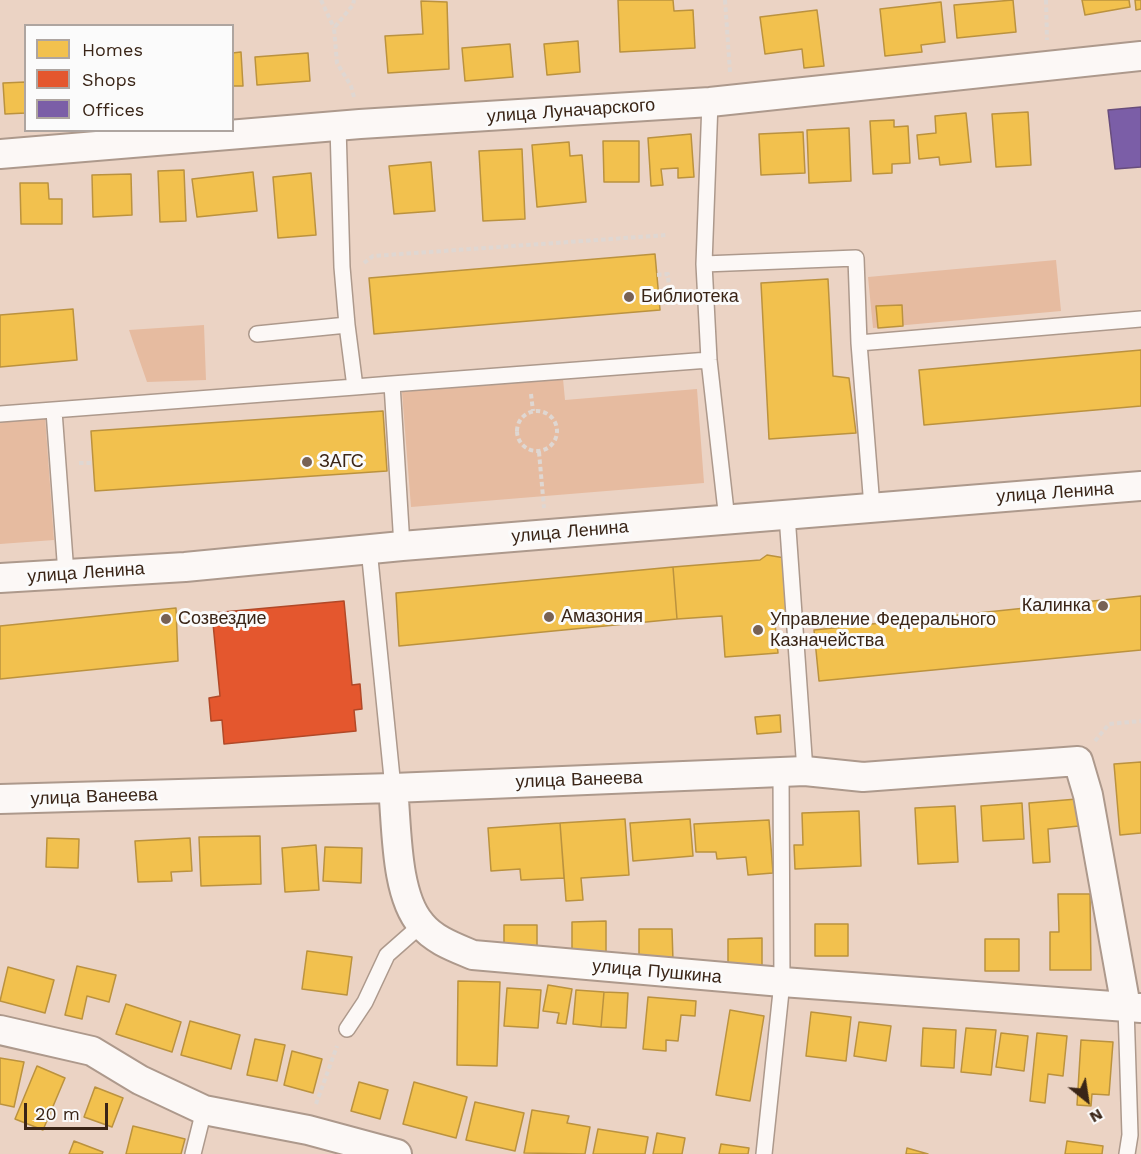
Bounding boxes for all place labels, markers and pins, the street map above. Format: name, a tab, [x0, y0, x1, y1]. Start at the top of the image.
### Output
place label: Библиотека	[641, 286, 739, 308]
marker: Библиотека	[622, 290, 636, 304]
place label: ЗАГС	[319, 451, 364, 473]
marker: ЗАГС	[300, 455, 314, 469]
place label: Калинка	[1022, 595, 1091, 617]
marker: Калинка	[1096, 599, 1110, 613]
place label: Амазония	[561, 606, 643, 628]
place label: Созвездие	[178, 608, 266, 630]
place label: Управление Федерального Казначейства	[770, 609, 996, 652]
marker: Амазония	[542, 610, 556, 624]
marker: Созвездие	[159, 612, 173, 626]
marker: Управление Федерального Казначейства	[751, 623, 765, 637]

